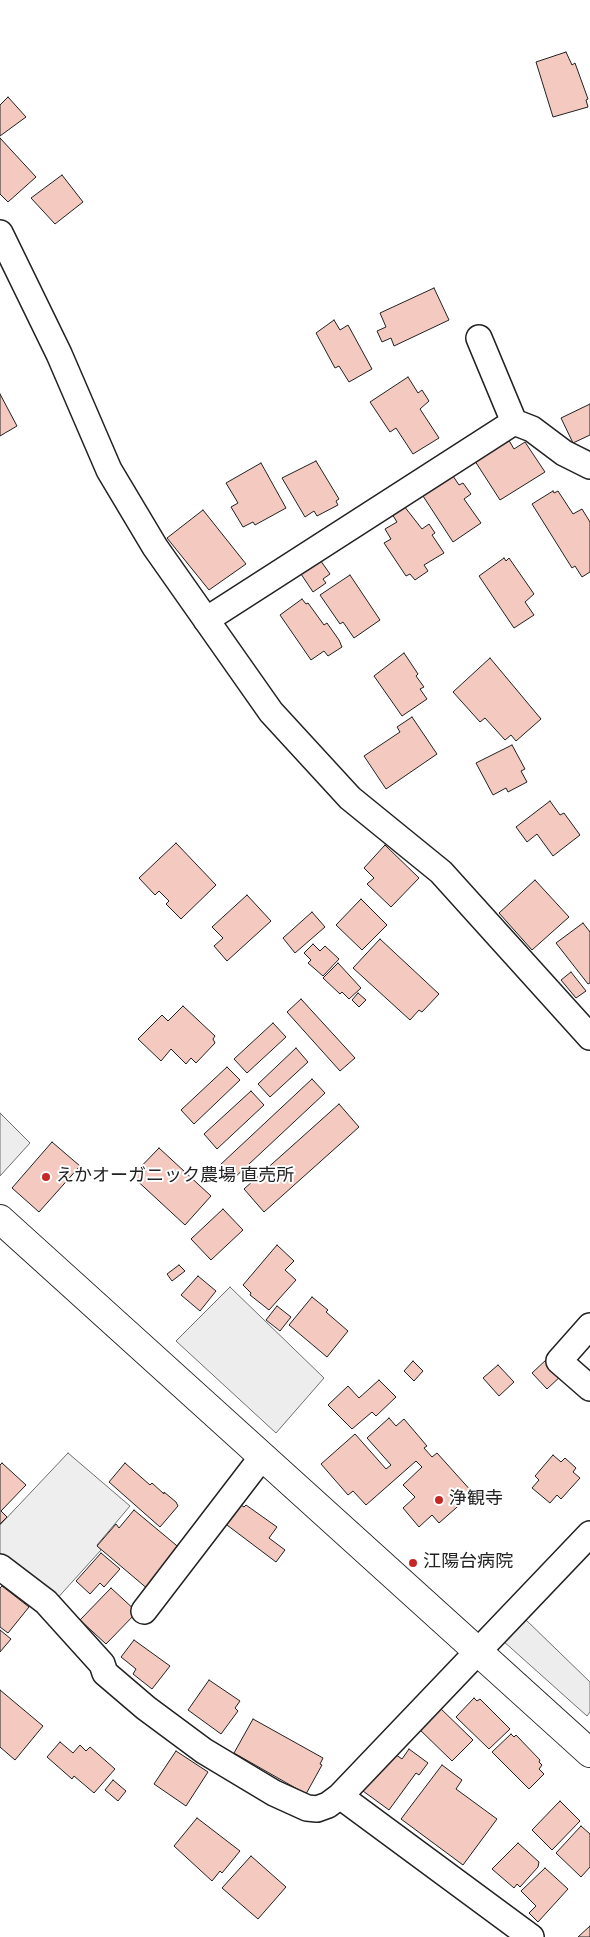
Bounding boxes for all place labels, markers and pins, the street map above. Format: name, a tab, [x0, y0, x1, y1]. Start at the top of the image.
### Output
place label: えかオーガニック農場 直売所	[56, 1166, 294, 1188]
marker: えかオーガニック農場 直売所	[40, 1171, 52, 1183]
place label: 浄観寺	[449, 1489, 503, 1511]
marker: 浄観寺	[433, 1494, 445, 1506]
place label: 江陽台病院	[423, 1552, 513, 1574]
marker: 江陽台病院	[407, 1557, 419, 1569]

